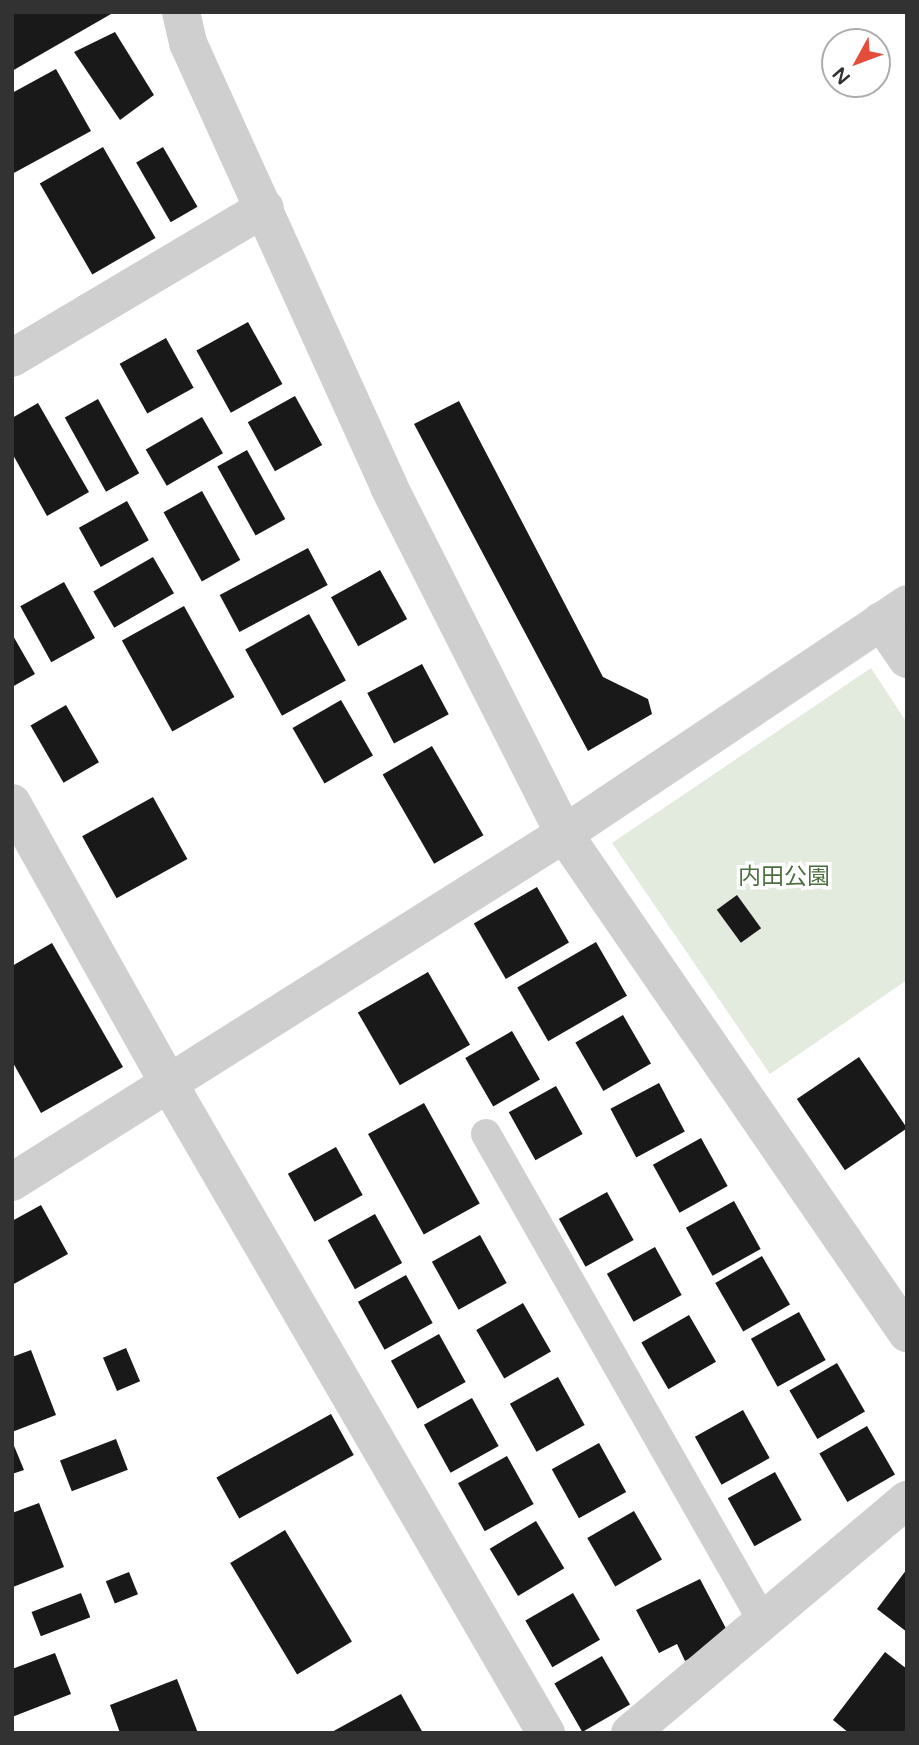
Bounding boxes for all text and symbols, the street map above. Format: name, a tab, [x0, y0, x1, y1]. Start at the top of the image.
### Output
north arrow	[821, 28, 891, 98]
text: N	[828, 62, 855, 88]
park label: 内田公園	[738, 863, 830, 891]

